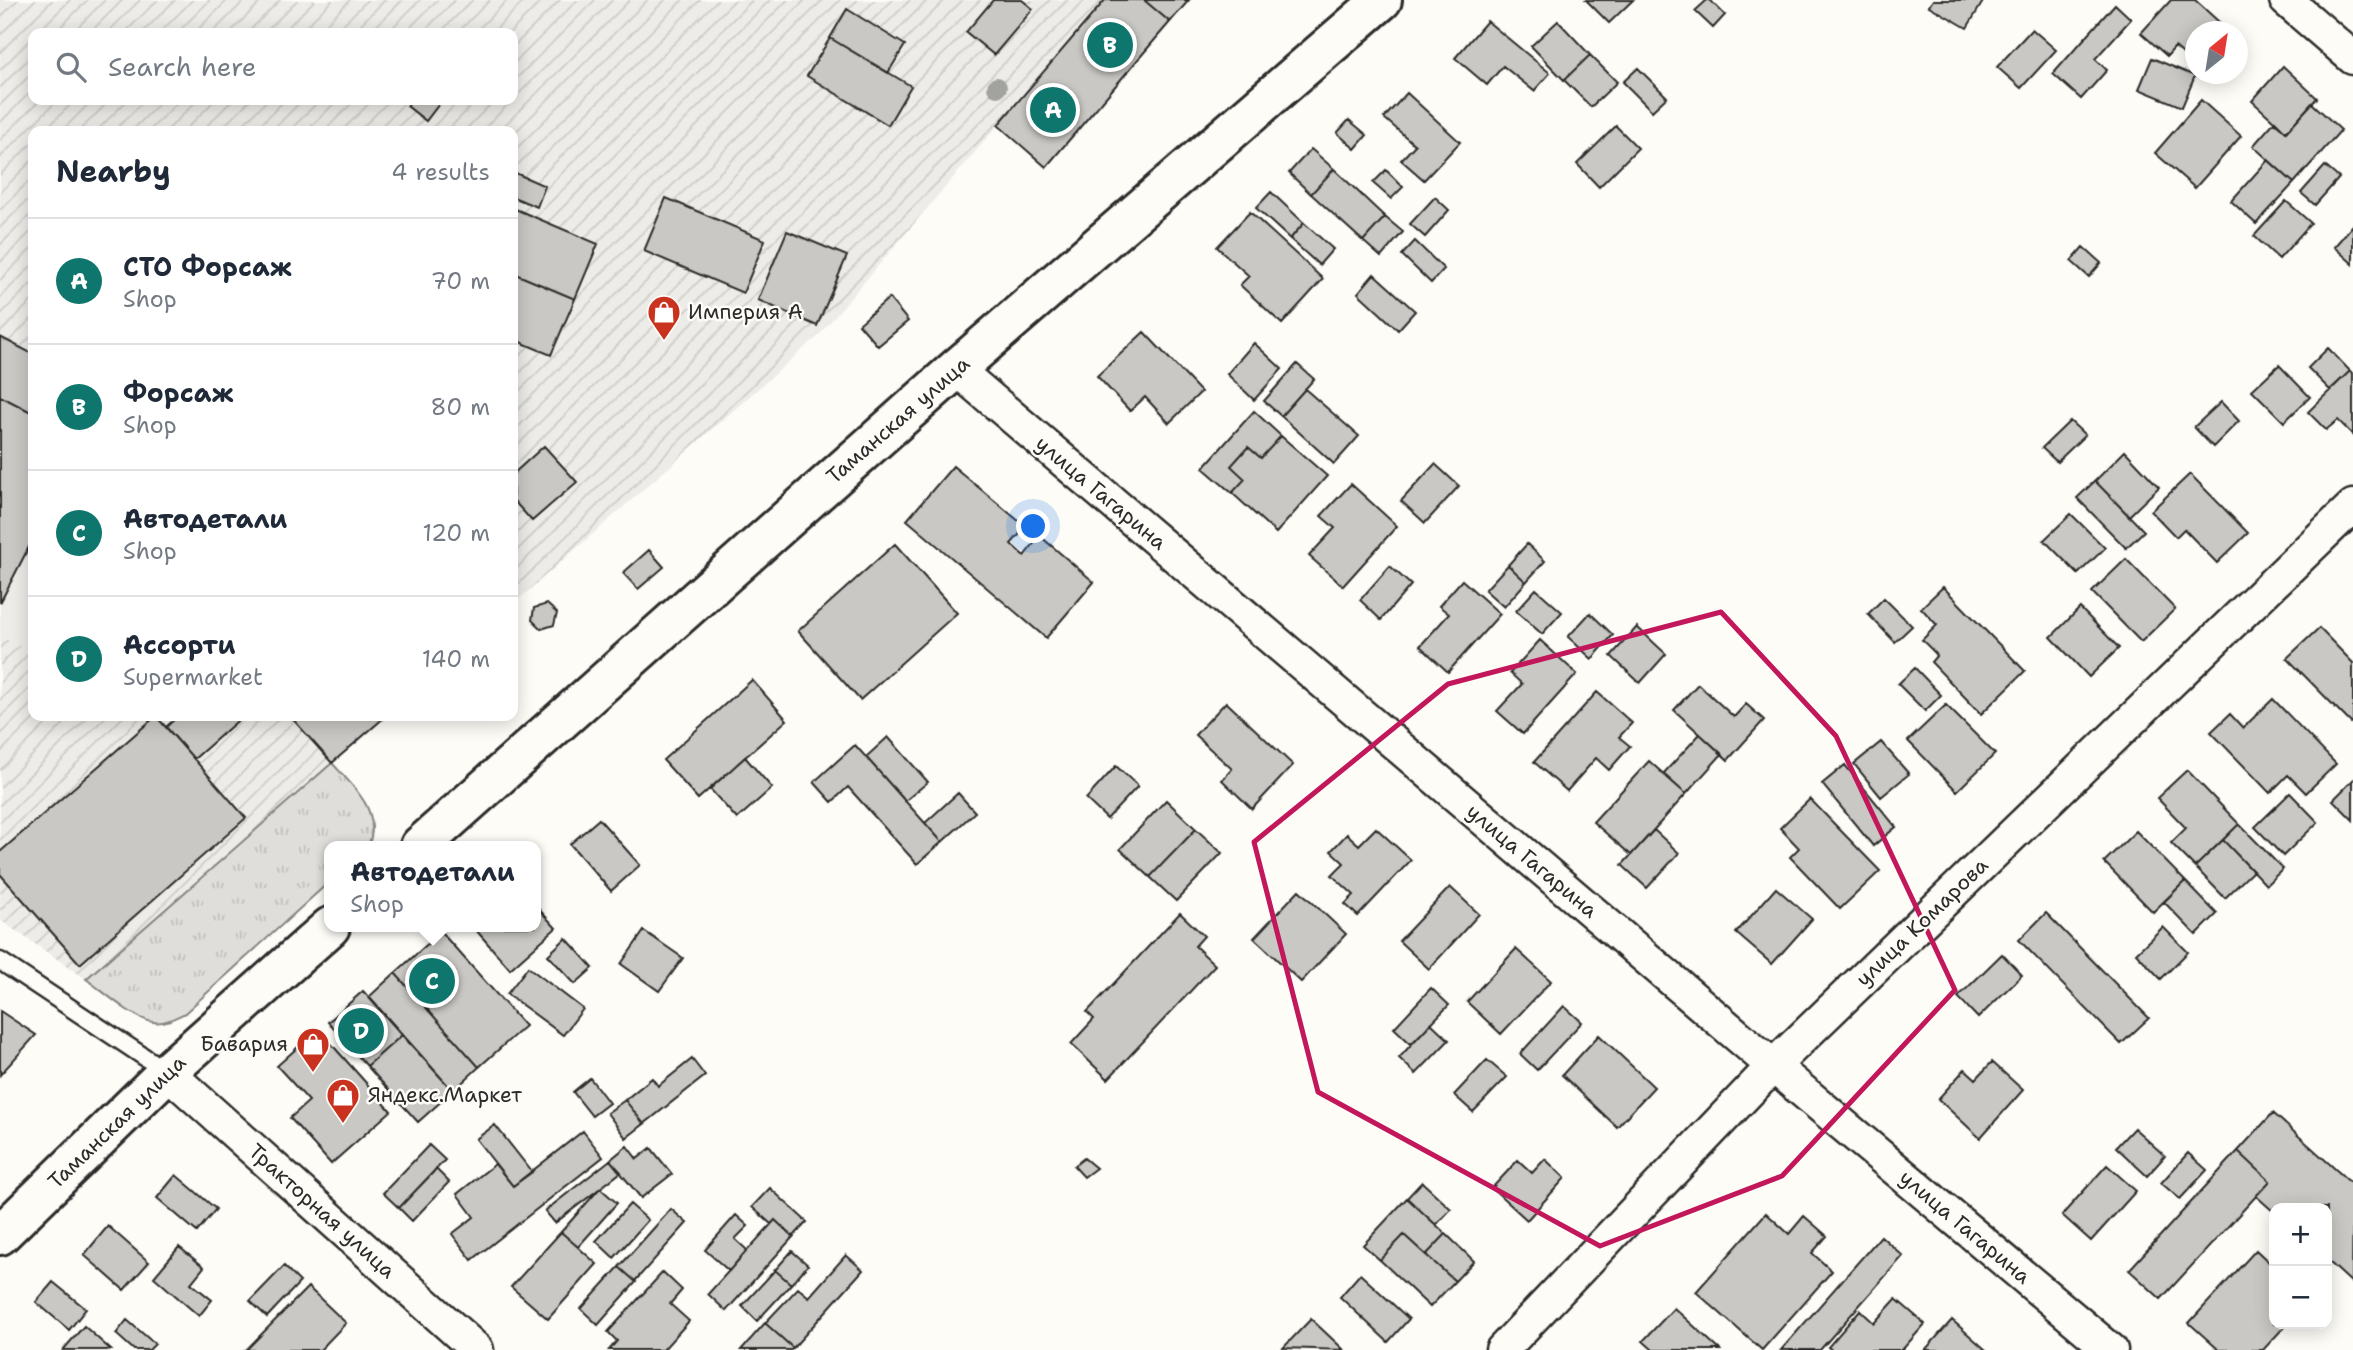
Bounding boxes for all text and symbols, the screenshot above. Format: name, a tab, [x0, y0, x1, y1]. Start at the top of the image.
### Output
pin: B	[1087, 19, 1133, 71]
north arrow	[2185, 21, 2248, 84]
search box	[28, 28, 518, 105]
icon: search	[52, 48, 90, 86]
text: Search here	[108, 49, 257, 84]
pin: A	[1030, 84, 1076, 136]
text: Nearby	[56, 151, 171, 192]
text: 4 results	[391, 157, 490, 187]
text: СТО Форсаж	[123, 249, 292, 284]
text: A	[70, 266, 88, 296]
text: 70 m	[431, 266, 490, 296]
text: Shop	[123, 284, 177, 314]
shop icon: Империя А	[645, 293, 683, 342]
place label: Империя А	[688, 298, 803, 326]
street label: Таманская улица	[820, 350, 976, 490]
text: Форсаж	[123, 375, 233, 410]
text: B	[72, 392, 86, 422]
text: 80 m	[431, 392, 490, 422]
text: Shop	[123, 410, 177, 440]
street label: улица Гагарина	[1029, 430, 1173, 556]
text: Автодетали	[123, 501, 287, 536]
your location	[1016, 509, 1050, 543]
text: C	[72, 518, 86, 548]
text: 120 m	[422, 518, 490, 548]
text: Shop	[123, 536, 177, 566]
text: Ассорти	[123, 627, 236, 662]
text: D	[71, 644, 87, 674]
text: 140 m	[422, 644, 490, 674]
text: Supermarket	[123, 662, 263, 692]
street label: улица Гагарина	[1460, 798, 1604, 924]
popup	[324, 841, 541, 932]
street label: улица Комарова	[1850, 852, 1994, 992]
text: Автодетали	[350, 854, 515, 889]
text: Shop	[350, 889, 404, 919]
pin: C	[409, 955, 455, 1007]
pin: D	[338, 1005, 384, 1057]
shop icon: Бавария	[294, 1025, 332, 1074]
place label: Бавария	[200, 1030, 288, 1058]
street label: Таманская улица	[42, 1049, 192, 1195]
shop icon: Яндекс.Маркет	[324, 1076, 362, 1125]
place label: Яндекс.Маркет	[368, 1081, 522, 1109]
street label: Тракторная улица	[242, 1137, 402, 1285]
street label: улица Гагарина	[1893, 1164, 2037, 1290]
map controls	[2269, 1203, 2332, 1329]
button: +	[2269, 1203, 2332, 1266]
button: −	[2269, 1266, 2332, 1329]

